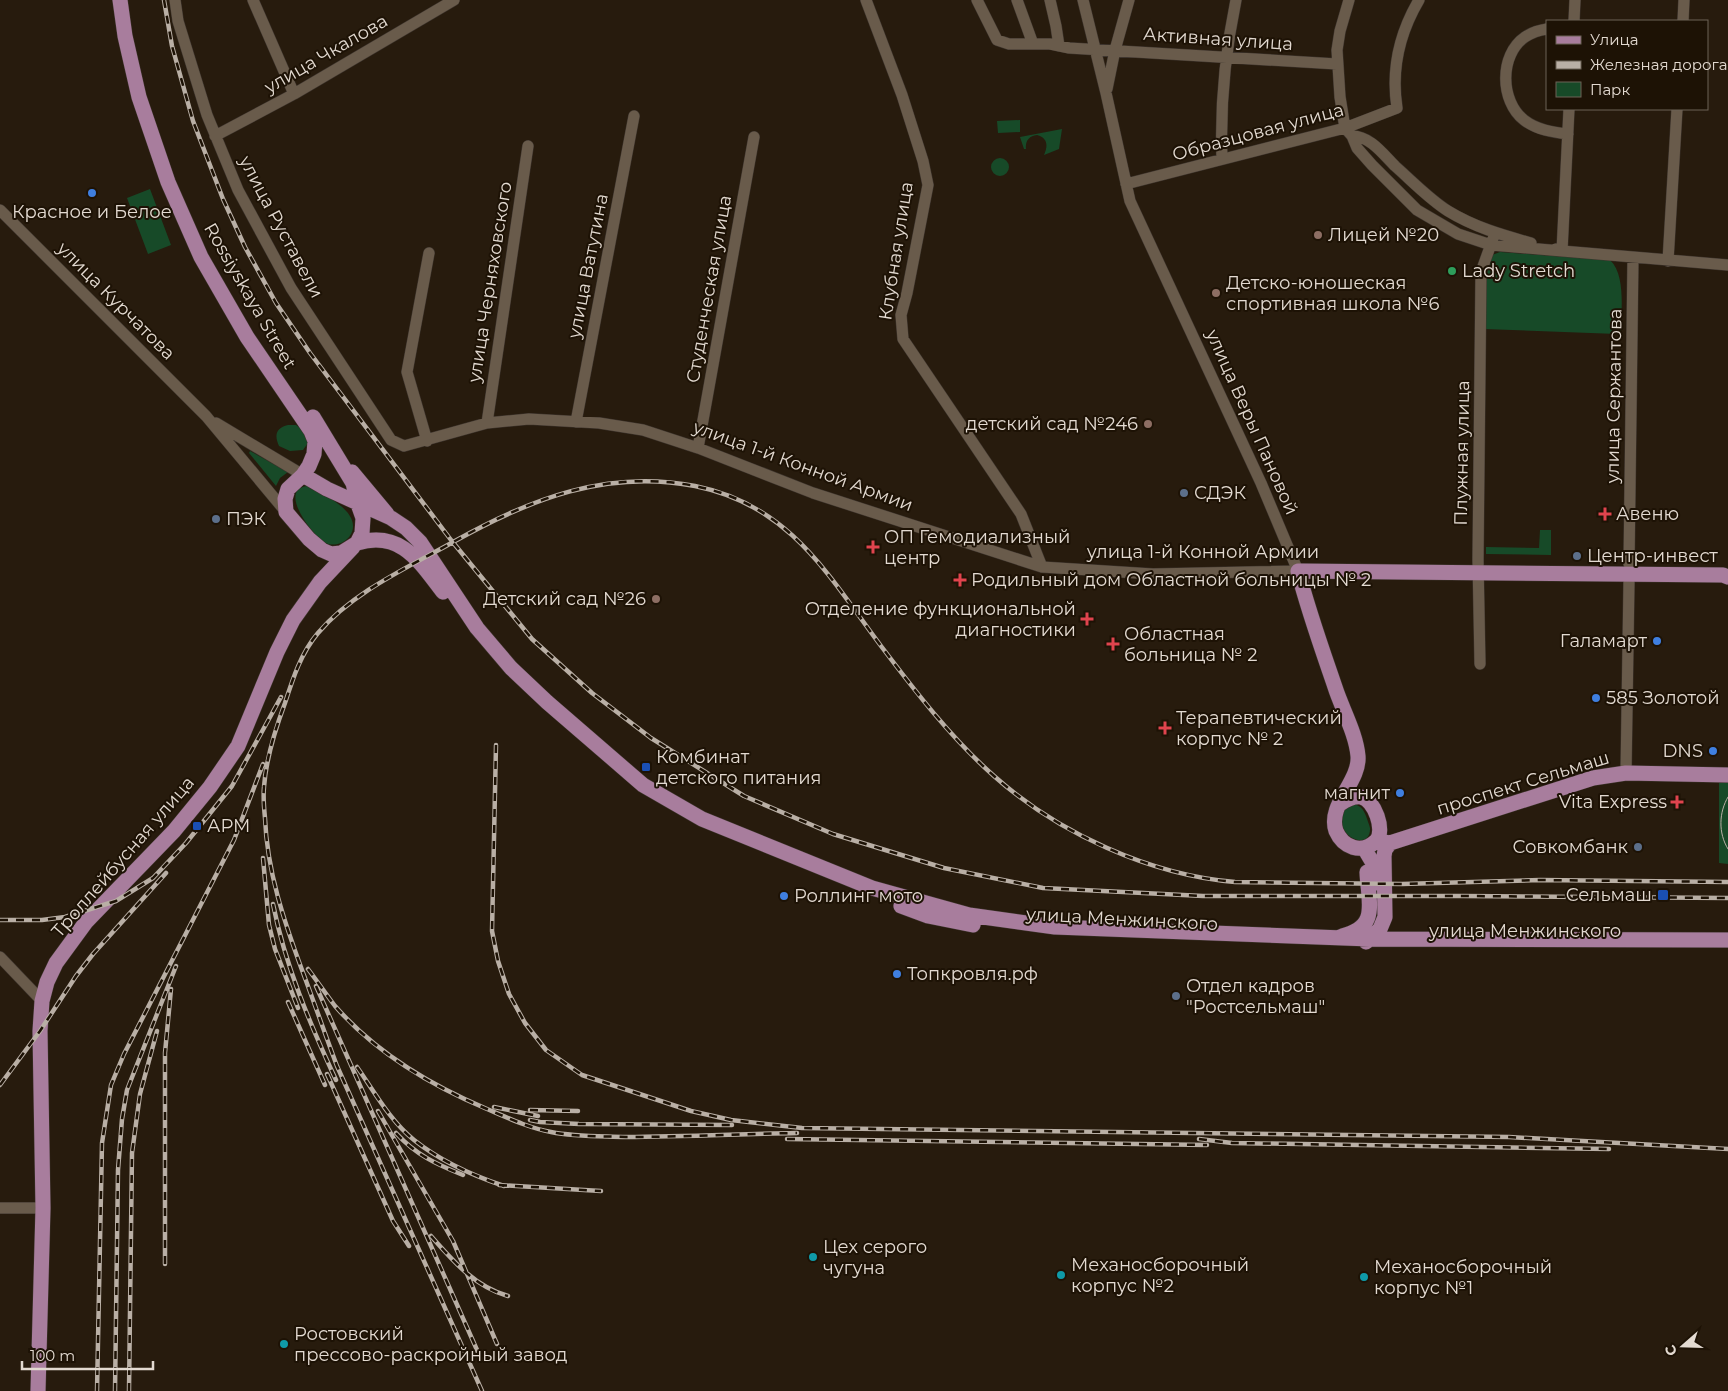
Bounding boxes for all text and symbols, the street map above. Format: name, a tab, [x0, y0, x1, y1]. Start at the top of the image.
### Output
street label: улица Чкалова	[260, 10, 392, 99]
legend	[1546, 20, 1708, 110]
street label: Активная улица	[1142, 23, 1294, 55]
text: Улица	[1590, 30, 1638, 49]
text: Железная дорога	[1590, 55, 1727, 74]
text: Парк	[1590, 80, 1630, 99]
street label: Образцовая улица	[1170, 99, 1346, 165]
street label: улица Руставели	[234, 151, 328, 302]
street label: улица Черняховского	[463, 180, 517, 385]
street label: Клубная улица	[874, 180, 918, 322]
marker: Красное и Белое	[86, 187, 98, 199]
street label: улица Ватутина	[563, 192, 613, 341]
street label: Студенческая улица	[682, 193, 736, 385]
place label: Красное и Белое	[12, 201, 172, 223]
street label: Rossiyskaya Street	[199, 219, 301, 373]
place label: Лицей №20	[1328, 224, 1439, 246]
marker: Лицей №20	[1312, 229, 1324, 241]
street label: улица Курчатова	[52, 237, 180, 365]
place label: Lady Stretch	[1462, 260, 1575, 282]
marker: Lady Stretch	[1446, 265, 1458, 277]
place label: Детско-юношеская спортивная школа №6	[1226, 272, 1439, 315]
marker: Детско-юношеская спортивная школа №6	[1210, 287, 1222, 299]
street label: улица Сержантова	[1601, 308, 1627, 485]
street label: улица Веры Пановой	[1201, 325, 1303, 518]
street label: Плужная улица	[1450, 380, 1474, 526]
place label: детский сад №246	[966, 413, 1138, 435]
street label: улица 1-й Конной Армии	[689, 416, 916, 516]
marker: детский сад №246	[1142, 418, 1154, 430]
place label: СДЭК	[1194, 482, 1247, 504]
marker: СДЭК	[1178, 487, 1190, 499]
place label: Авеню	[1616, 503, 1679, 525]
marker: Авеню	[1598, 507, 1612, 521]
place label: ПЭК	[226, 508, 267, 530]
marker: ПЭК	[210, 513, 222, 525]
place label: ОП Гемодиализный центр	[884, 526, 1070, 569]
marker: ОП Гемодиализный центр	[866, 540, 880, 554]
street label: улица 1-й Конной Армии	[1086, 541, 1319, 563]
place label: Центр-инвест	[1587, 545, 1718, 567]
marker: Центр-инвест	[1571, 550, 1583, 562]
place label: Родильный дом Областной больницы № 2	[971, 569, 1371, 591]
marker: Родильный дом Областной больницы № 2	[953, 573, 967, 587]
place label: Детский сад №26	[483, 588, 646, 610]
marker: Детский сад №26	[650, 593, 662, 605]
place label: Отделение функциональной диагностики	[805, 598, 1076, 641]
marker: Отделение функциональной диагностики	[1080, 612, 1094, 626]
place label: Областная больница № 2	[1124, 623, 1257, 666]
place label: Галамарт	[1560, 630, 1647, 652]
marker: Галамарт	[1651, 635, 1663, 647]
marker: Областная больница № 2	[1106, 637, 1120, 651]
place label: 585 Золотой	[1606, 687, 1720, 709]
marker: 585 Золотой	[1590, 692, 1602, 704]
place label: Терапевтический корпус № 2	[1176, 707, 1342, 750]
marker: Терапевтический корпус № 2	[1158, 721, 1172, 735]
place label: DNS	[1662, 740, 1703, 762]
marker: DNS	[1707, 745, 1719, 757]
place label: Комбинат детского питания	[656, 746, 822, 789]
street label: проспект Сельмаш	[1434, 746, 1612, 820]
marker: Комбинат детского питания	[640, 761, 652, 773]
street label: Троллейбусная улица	[47, 772, 199, 942]
place label: магнит	[1324, 782, 1390, 804]
marker: магнит	[1394, 787, 1406, 799]
place label: Vita Express	[1559, 791, 1667, 813]
marker: Vita Express	[1671, 796, 1683, 808]
place label: АРМ	[207, 815, 250, 837]
marker: АРМ	[191, 820, 203, 832]
place label: Совкомбанк	[1512, 836, 1629, 858]
marker: Совкомбанк	[1632, 841, 1644, 853]
place label: Сельмаш	[1566, 884, 1652, 906]
place label: Роллинг мото	[794, 885, 923, 907]
marker: Сельмаш	[1656, 888, 1670, 902]
marker: Роллинг мото	[778, 890, 790, 902]
street label: улица Менжинского	[1024, 903, 1219, 935]
street label: улица Менжинского	[1428, 920, 1621, 942]
place label: Топкровля.рф	[907, 963, 1038, 985]
marker: Топкровля.рф	[891, 968, 903, 980]
place label: Отдел кадров "Ростсельмаш"	[1186, 975, 1325, 1018]
marker: Отдел кадров "Ростсельмаш"	[1170, 990, 1182, 1002]
place label: Цех серого чугуна	[823, 1236, 927, 1279]
marker: Цех серого чугуна	[807, 1251, 819, 1263]
place label: Механосборочный корпус №2	[1071, 1254, 1249, 1297]
place label: Механосборочный корпус №1	[1374, 1256, 1552, 1299]
marker: Механосборочный корпус №2	[1055, 1269, 1067, 1281]
marker: Механосборочный корпус №1	[1358, 1271, 1370, 1283]
north arrow	[1658, 1321, 1708, 1371]
place label: Ростовский прессово-раскройный завод	[294, 1323, 568, 1366]
scale bar	[22, 1338, 154, 1370]
marker: Ростовский прессово-раскройный завод	[278, 1338, 290, 1350]
text: С	[1661, 1343, 1681, 1358]
text: 100 m	[30, 1346, 75, 1365]

